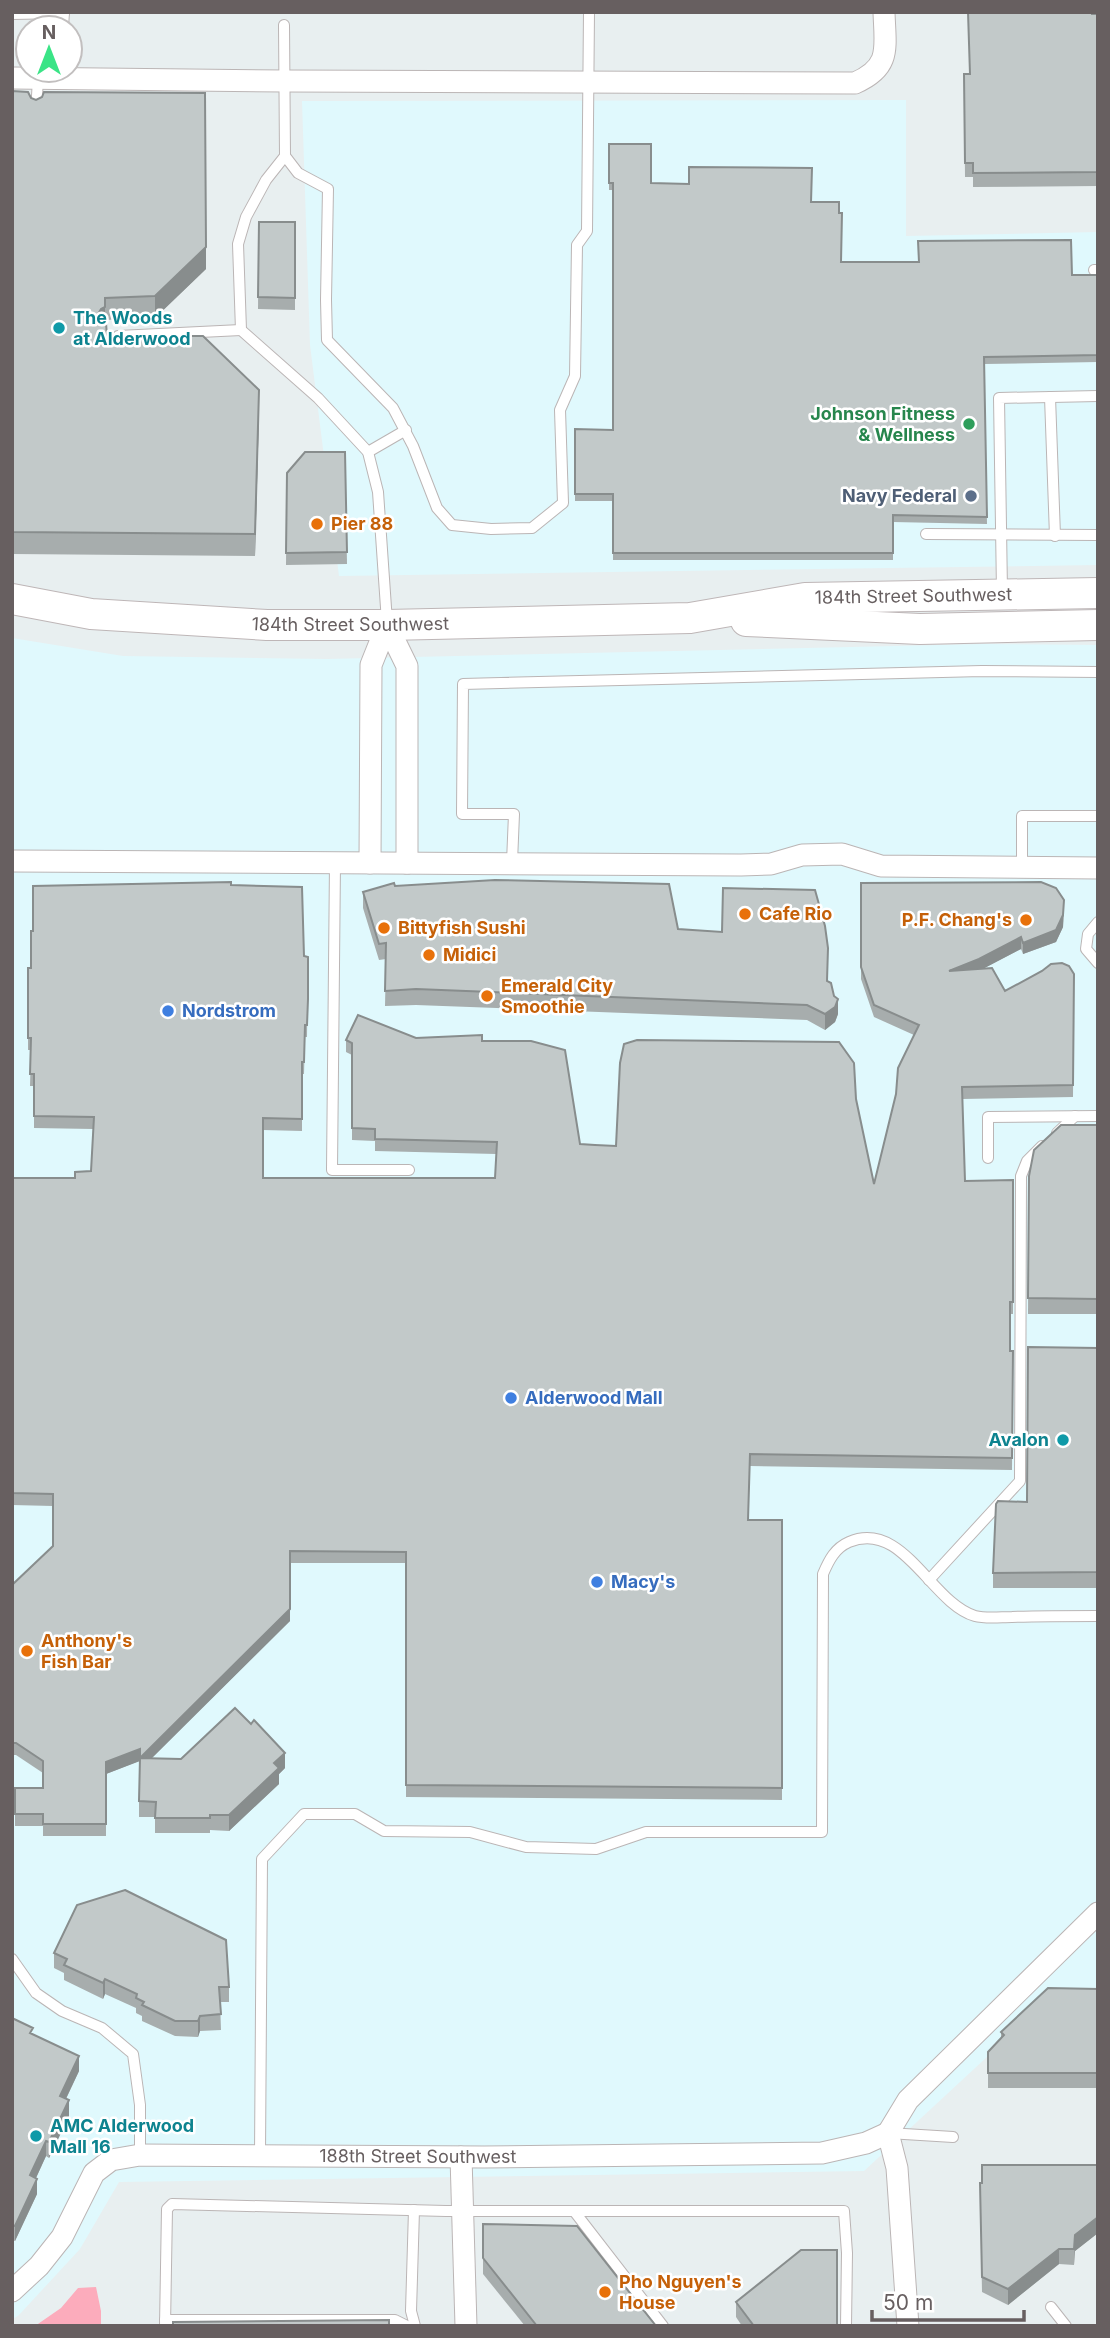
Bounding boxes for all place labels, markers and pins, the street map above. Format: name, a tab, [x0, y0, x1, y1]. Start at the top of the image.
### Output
place label: The Woods at Alderwood	[73, 307, 191, 349]
marker: The Woods at Alderwood	[51, 320, 67, 336]
place label: Johnson Fitness & Wellness	[810, 403, 955, 445]
marker: Johnson Fitness & Wellness	[961, 416, 977, 432]
place label: Navy Federal	[842, 485, 957, 506]
marker: Navy Federal	[963, 488, 979, 504]
place label: Pier 88	[331, 513, 393, 534]
marker: Pier 88	[309, 516, 325, 532]
place label: Cafe Rio	[759, 903, 832, 924]
marker: Cafe Rio	[737, 906, 753, 922]
place label: P.F. Chang's	[902, 909, 1012, 930]
marker: P.F. Chang's	[1018, 912, 1034, 928]
place label: Bittyfish Sushi	[398, 917, 526, 938]
marker: Bittyfish Sushi	[376, 920, 392, 936]
place label: Midici	[443, 944, 496, 965]
marker: Midici	[421, 947, 437, 963]
place label: Emerald City Smoothie	[501, 975, 613, 1017]
marker: Emerald City Smoothie	[479, 988, 495, 1004]
place label: Nordstrom	[182, 1000, 276, 1021]
marker: Nordstrom	[160, 1003, 176, 1019]
place label: Alderwood Mall	[525, 1387, 663, 1408]
marker: Alderwood Mall	[503, 1390, 519, 1406]
place label: Avalon	[989, 1429, 1049, 1450]
marker: Avalon	[1055, 1432, 1071, 1448]
place label: Macy's	[611, 1571, 675, 1592]
marker: Macy's	[589, 1574, 605, 1590]
place label: Anthony's Fish Bar	[41, 1630, 132, 1672]
marker: Anthony's Fish Bar	[19, 1643, 35, 1659]
place label: AMC Alderwood Mall 16	[50, 2115, 194, 2157]
marker: AMC Alderwood Mall 16	[28, 2128, 44, 2144]
place label: Pho Nguyen's House	[619, 2271, 742, 2313]
marker: Pho Nguyen's House	[597, 2284, 613, 2300]

